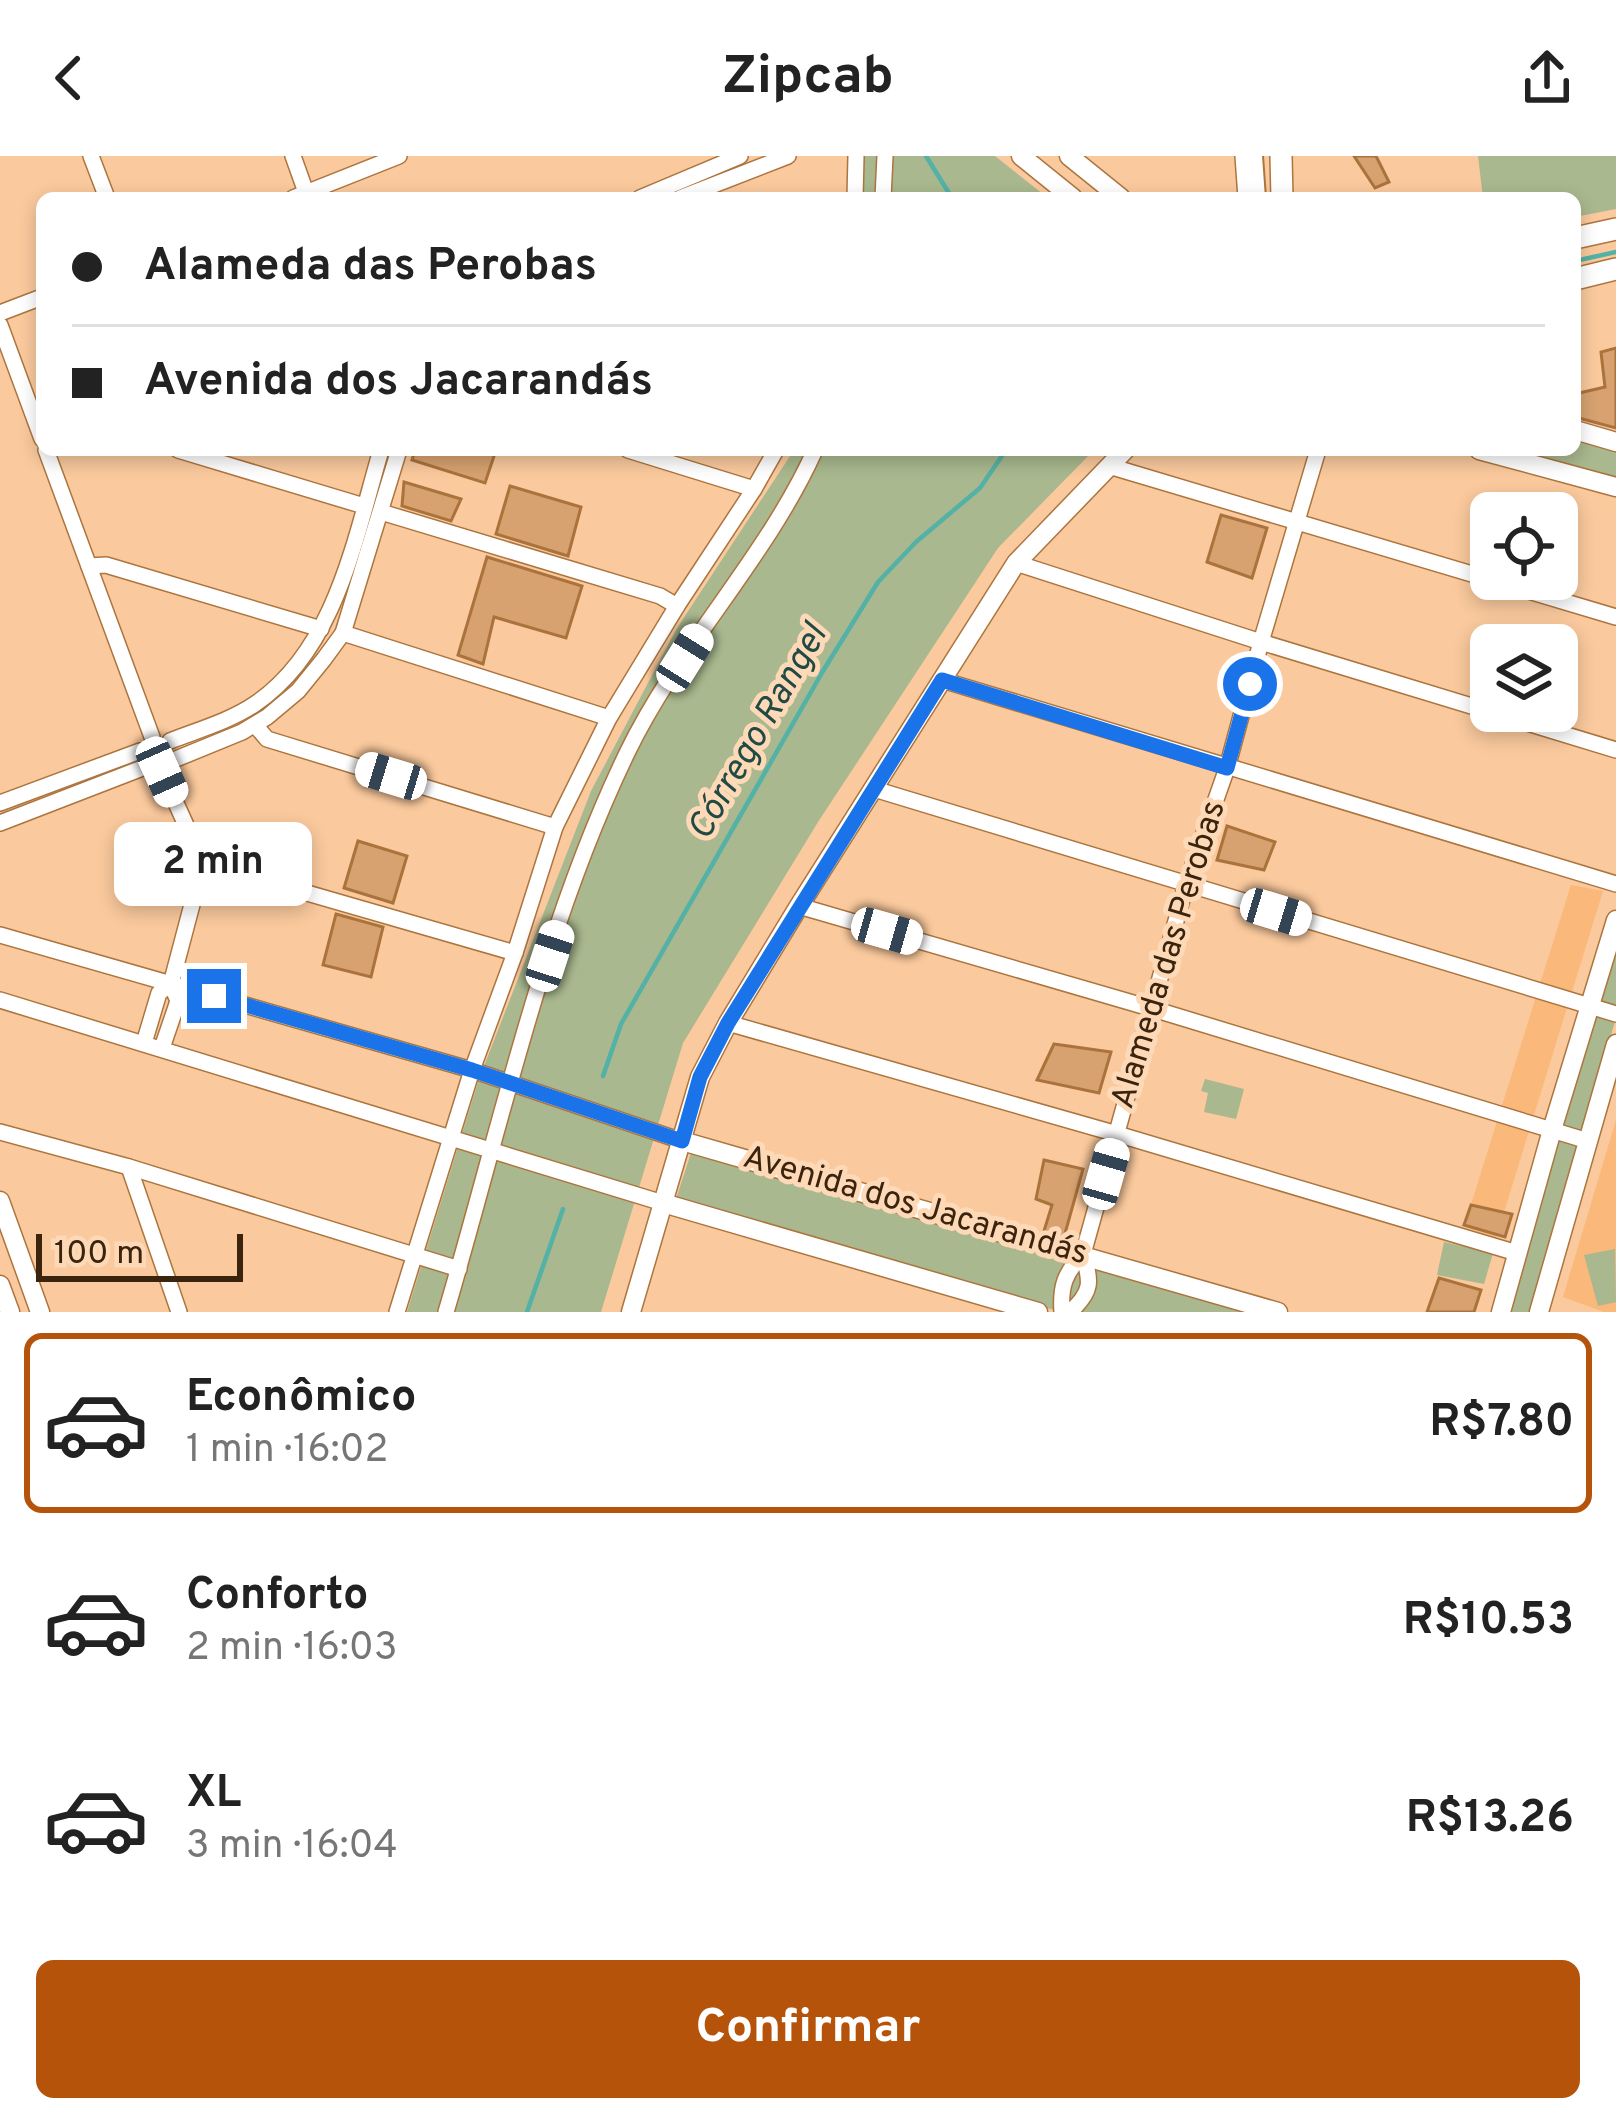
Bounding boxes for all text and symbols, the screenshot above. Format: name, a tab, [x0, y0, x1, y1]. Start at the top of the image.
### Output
text: Zipcab	[722, 44, 894, 113]
icon: back	[36, 45, 102, 111]
icon: share	[1514, 45, 1580, 111]
text: Alameda das Perobas	[144, 239, 597, 296]
text: Avenida dos Jacarandás	[144, 354, 653, 411]
map controls	[1470, 492, 1578, 732]
button: locate	[1470, 492, 1578, 600]
water label: Córrego Rangel	[679, 615, 840, 849]
car	[651, 618, 719, 698]
button: layers	[1470, 624, 1578, 732]
route start	[1223, 657, 1277, 711]
car	[131, 732, 193, 812]
car	[351, 748, 431, 804]
street label: Alameda das Perobas	[1103, 796, 1237, 1114]
callout: 2 min	[115, 822, 313, 906]
text: 2 min	[162, 839, 264, 888]
car	[1236, 884, 1316, 940]
car	[847, 904, 927, 958]
car	[522, 916, 578, 996]
route end	[187, 969, 241, 1023]
car	[1079, 1134, 1133, 1214]
street label: Avenida dos Jacarandás	[738, 1138, 1092, 1276]
scale bar	[36, 1228, 243, 1281]
text: 100 m	[54, 1234, 144, 1276]
icon: car	[42, 1369, 150, 1477]
text: Econômico	[186, 1370, 416, 1427]
text: R$7.80	[1429, 1395, 1574, 1452]
text: 1 min · 16:02	[186, 1427, 388, 1476]
icon: car	[42, 1567, 150, 1675]
text: Conforto	[186, 1568, 369, 1625]
text: R$10.53	[1403, 1593, 1574, 1650]
text: 2 min · 16:03	[186, 1625, 397, 1674]
icon: car	[42, 1765, 150, 1873]
text: XL	[186, 1766, 241, 1823]
text: R$13.26	[1406, 1791, 1574, 1848]
text: 3 min · 16:04	[186, 1823, 398, 1872]
button: Confirmar	[36, 1960, 1580, 2098]

